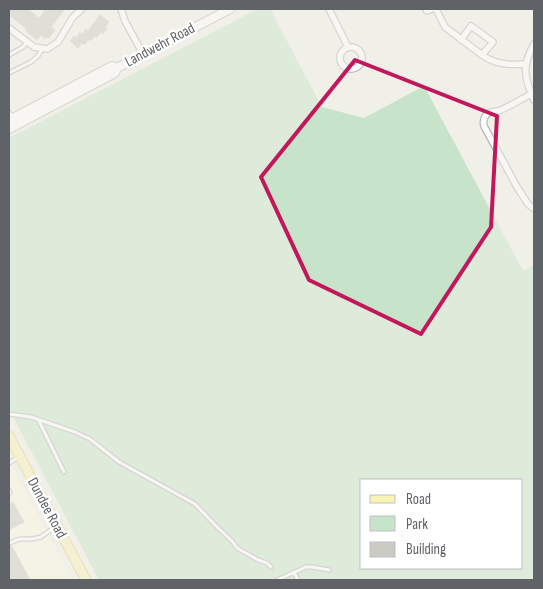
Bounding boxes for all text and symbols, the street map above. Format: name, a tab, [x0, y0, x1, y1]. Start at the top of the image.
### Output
street label: Landwehr Road	[122, 19, 198, 71]
street label: Dundee Road	[23, 475, 71, 541]
legend	[360, 479, 523, 569]
text: Road	[406, 490, 431, 509]
text: Park	[406, 515, 428, 534]
text: Building	[406, 540, 446, 559]

